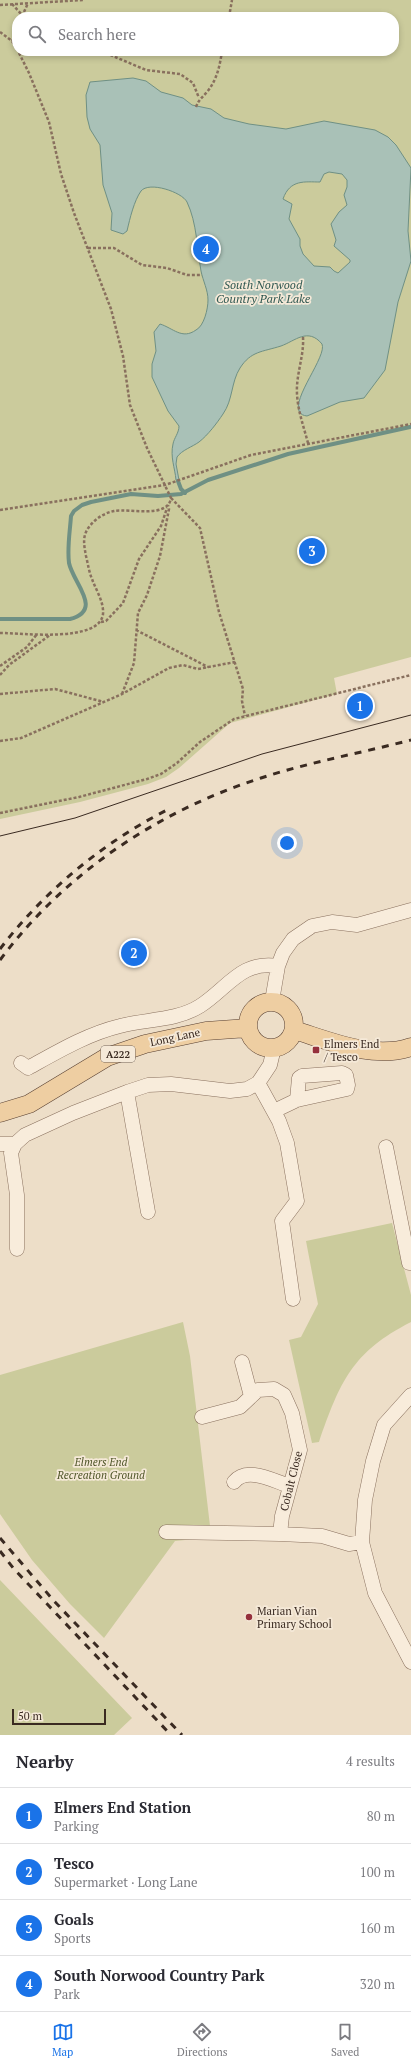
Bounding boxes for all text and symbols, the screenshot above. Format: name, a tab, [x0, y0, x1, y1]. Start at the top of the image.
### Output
search box	[12, 12, 399, 56]
icon: search	[26, 23, 48, 45]
text: Search here	[58, 24, 136, 44]
pin: 4	[193, 234, 219, 264]
water label: South Norwood Country Park Lake	[216, 277, 311, 306]
pin: 3	[299, 536, 325, 566]
pin: 1	[347, 691, 373, 721]
your location	[277, 833, 297, 853]
pin: 2	[121, 938, 147, 968]
street label: Long Lane	[149, 1025, 202, 1049]
place label: Elmers End / Tesco	[323, 1037, 379, 1064]
marker: Elmers End / Tesco	[311, 1045, 321, 1055]
road number: A222	[101, 1046, 135, 1062]
street label: Cobalt Close	[277, 1449, 305, 1512]
park label: Elmers End Recreation Ground	[56, 1455, 145, 1482]
place label: Marian Vian Primary School	[257, 1604, 332, 1631]
marker: Marian Vian Primary School	[244, 1612, 254, 1622]
scale bar	[12, 1707, 106, 1726]
text: 50 m	[18, 1709, 42, 1723]
text: Nearby	[16, 1750, 74, 1773]
text: 4 results	[346, 1752, 395, 1770]
text: Elmers End Station	[54, 1797, 191, 1817]
text: 1	[25, 1807, 33, 1825]
text: 80 m	[367, 1807, 395, 1825]
text: Parking	[54, 1817, 98, 1835]
text: Tesco	[54, 1853, 94, 1873]
text: 2	[25, 1863, 33, 1881]
text: 100 m	[360, 1863, 395, 1881]
text: Supermarket · Long Lane	[54, 1873, 197, 1891]
text: Goals	[54, 1909, 94, 1929]
text: 3	[25, 1919, 33, 1937]
text: 160 m	[360, 1919, 395, 1937]
text: Sports	[54, 1929, 91, 1947]
text: South Norwood Country Park	[54, 1965, 265, 1985]
text: 4	[25, 1975, 33, 1993]
text: 320 m	[360, 1975, 395, 1993]
text: Park	[54, 1985, 80, 2003]
tab: Map	[52, 2021, 74, 2059]
tab: Directions	[177, 2021, 228, 2059]
tab: Saved	[331, 2021, 359, 2059]

